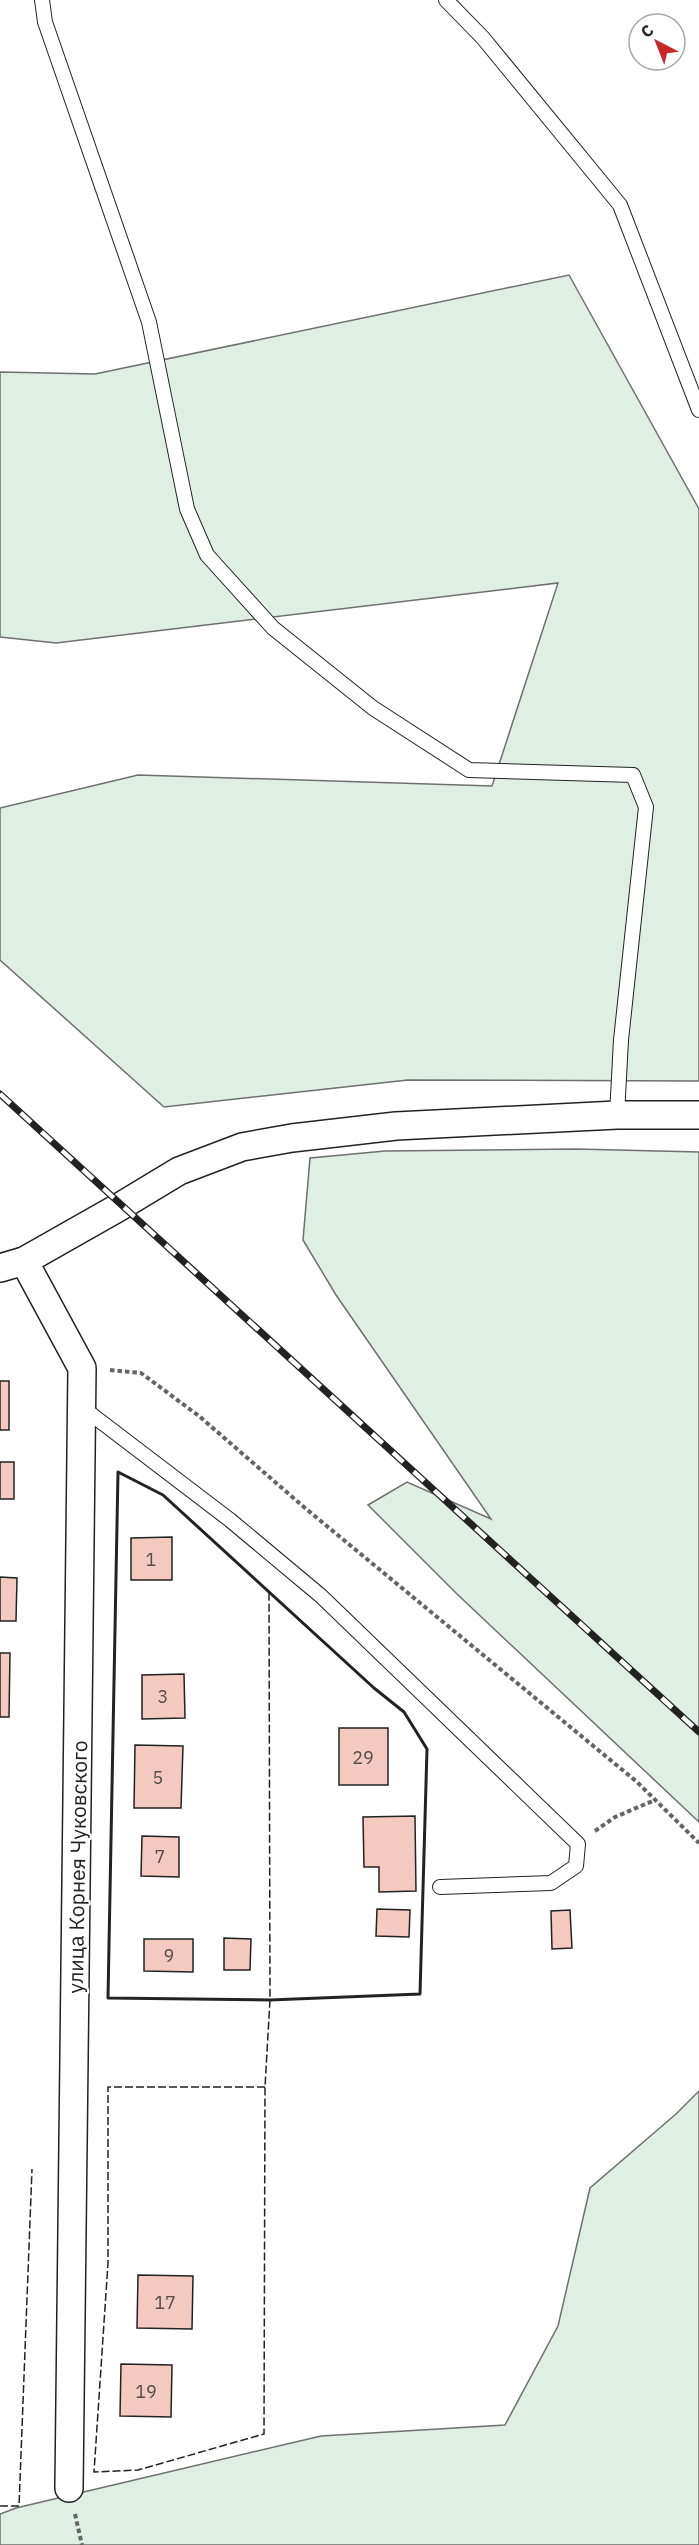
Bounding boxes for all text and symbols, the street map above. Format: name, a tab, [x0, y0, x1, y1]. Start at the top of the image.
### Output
north arrow	[627, 12, 687, 72]
text: С	[636, 20, 658, 42]
house number: 1	[146, 1548, 156, 1571]
house number: 3	[158, 1685, 168, 1708]
street label: улица Корнея Чуковского	[61, 1740, 93, 1994]
house number: 29	[352, 1746, 374, 1769]
house number: 5	[153, 1766, 163, 1789]
house number: 7	[155, 1845, 165, 1868]
house number: 9	[164, 1944, 174, 1967]
house number: 17	[154, 2291, 176, 2314]
house number: 19	[135, 2380, 157, 2403]

